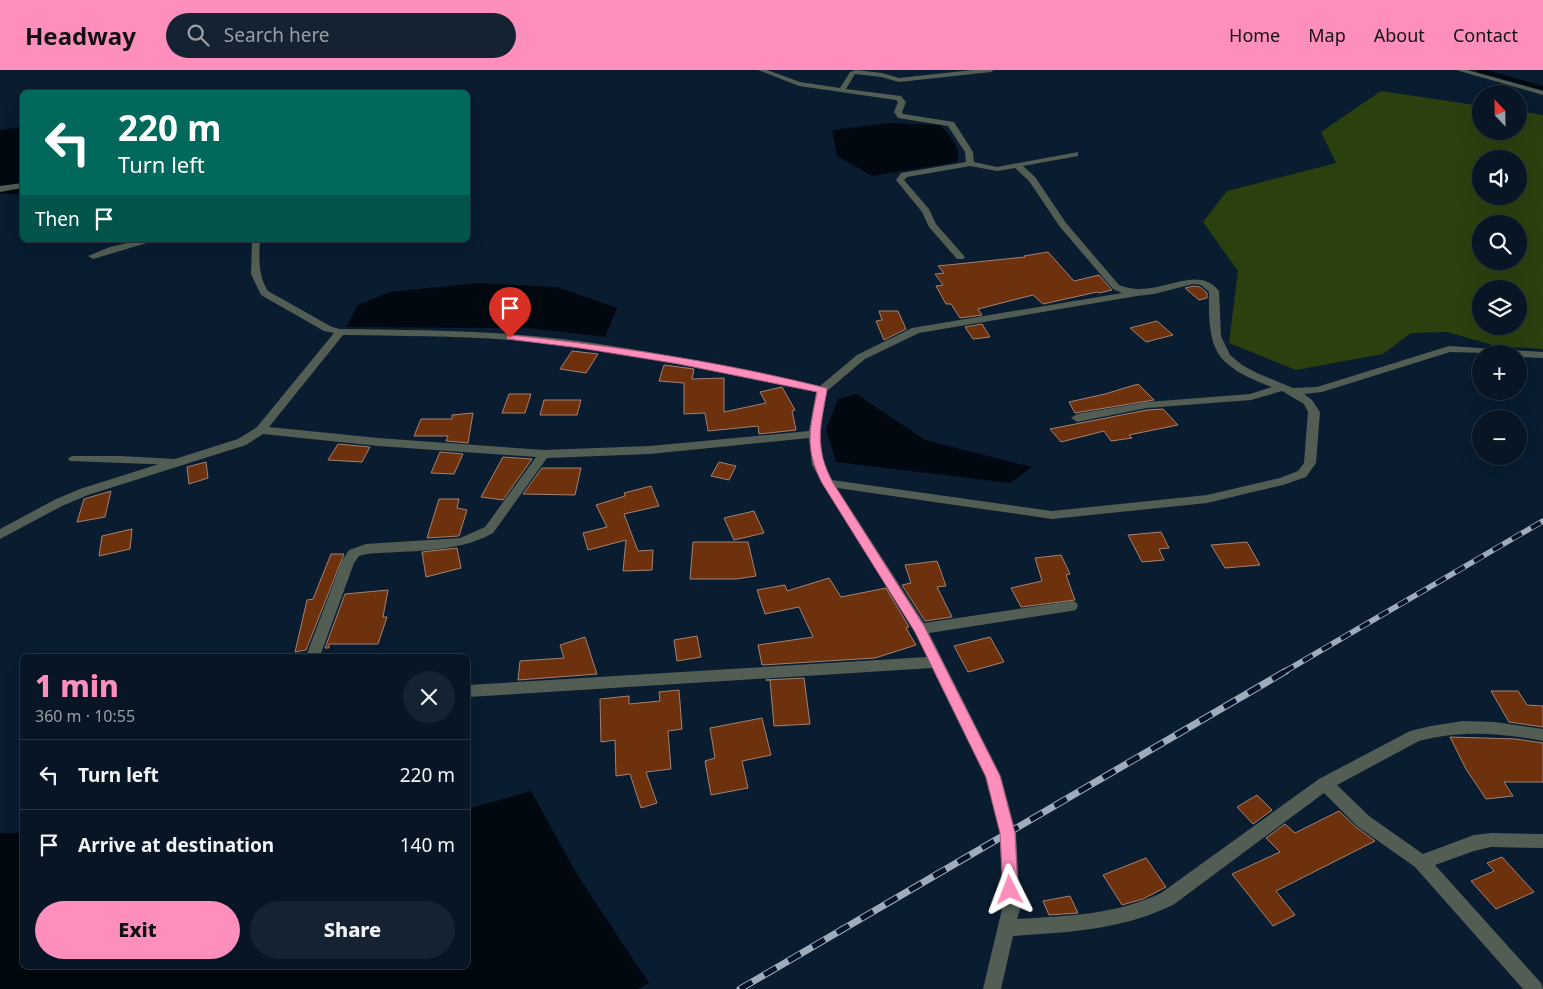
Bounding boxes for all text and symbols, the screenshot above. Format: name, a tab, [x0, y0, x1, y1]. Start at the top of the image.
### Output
search box	[166, 13, 516, 58]
text: Headway	[25, 19, 136, 52]
icon: search	[184, 21, 212, 49]
text: Search here	[224, 22, 330, 48]
text: Home	[1229, 23, 1280, 47]
text: Map	[1308, 23, 1346, 47]
text: About	[1374, 23, 1425, 47]
text: Contact	[1453, 23, 1518, 47]
north arrow	[1472, 85, 1528, 140]
map controls	[1472, 85, 1527, 465]
text: 220 m	[118, 104, 221, 151]
icon: left	[35, 110, 100, 175]
text: Turn left	[118, 149, 205, 179]
button: sound	[1472, 150, 1527, 205]
icon: arrive	[90, 205, 118, 233]
text: Then	[35, 206, 80, 232]
button: search	[1472, 215, 1527, 270]
button: layers	[1472, 280, 1527, 335]
pin	[489, 287, 531, 338]
icon: arrive	[496, 294, 524, 322]
button: +	[1472, 345, 1527, 400]
button: −	[1472, 410, 1527, 465]
text: 1 min	[35, 665, 119, 706]
button: close	[403, 671, 455, 723]
text: 360 m · 10:55	[35, 705, 135, 727]
icon: left	[35, 761, 63, 789]
text: Turn left	[78, 762, 159, 788]
text: 220 m	[400, 762, 455, 788]
icon: arrive	[35, 831, 63, 859]
text: Arrive at destination	[78, 832, 274, 858]
text: 140 m	[400, 832, 455, 858]
position arrow	[983, 863, 1035, 915]
button: Exit	[35, 901, 240, 959]
button: Share	[250, 901, 455, 959]

